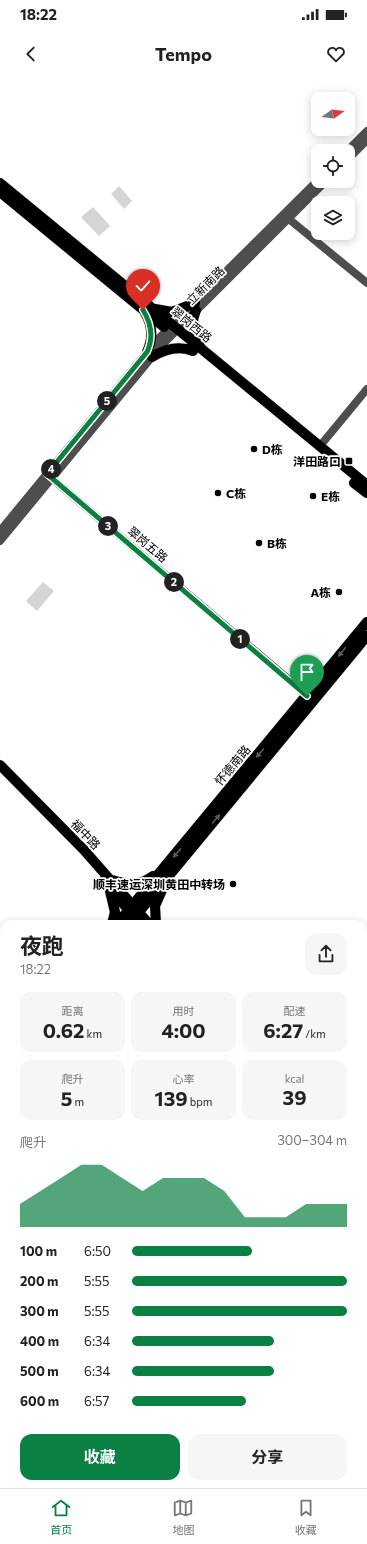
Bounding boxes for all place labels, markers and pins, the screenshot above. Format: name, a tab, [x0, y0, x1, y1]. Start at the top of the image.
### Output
pin	[126, 269, 160, 310]
pin: 5	[97, 391, 117, 411]
place label: D栋	[262, 442, 283, 456]
marker: D栋	[249, 444, 259, 454]
place label: 洋田路口	[293, 454, 341, 468]
marker: 洋田路口	[344, 456, 354, 466]
pin: 4	[41, 459, 61, 479]
place label: C栋	[226, 486, 246, 500]
marker: C栋	[213, 488, 223, 498]
place label: E栋	[321, 489, 340, 503]
marker: E栋	[308, 491, 318, 501]
pin: 3	[98, 516, 118, 536]
place label: B栋	[267, 536, 287, 550]
marker: B栋	[254, 538, 264, 548]
pin: 2	[164, 572, 184, 592]
place label: A栋	[310, 585, 331, 599]
marker: A栋	[334, 587, 344, 597]
pin: 1	[230, 629, 250, 649]
pin	[290, 655, 324, 696]
place label: 顺丰速运深圳黄田中转场	[93, 877, 225, 891]
marker: 顺丰速运深圳黄田中转场	[228, 879, 238, 889]

